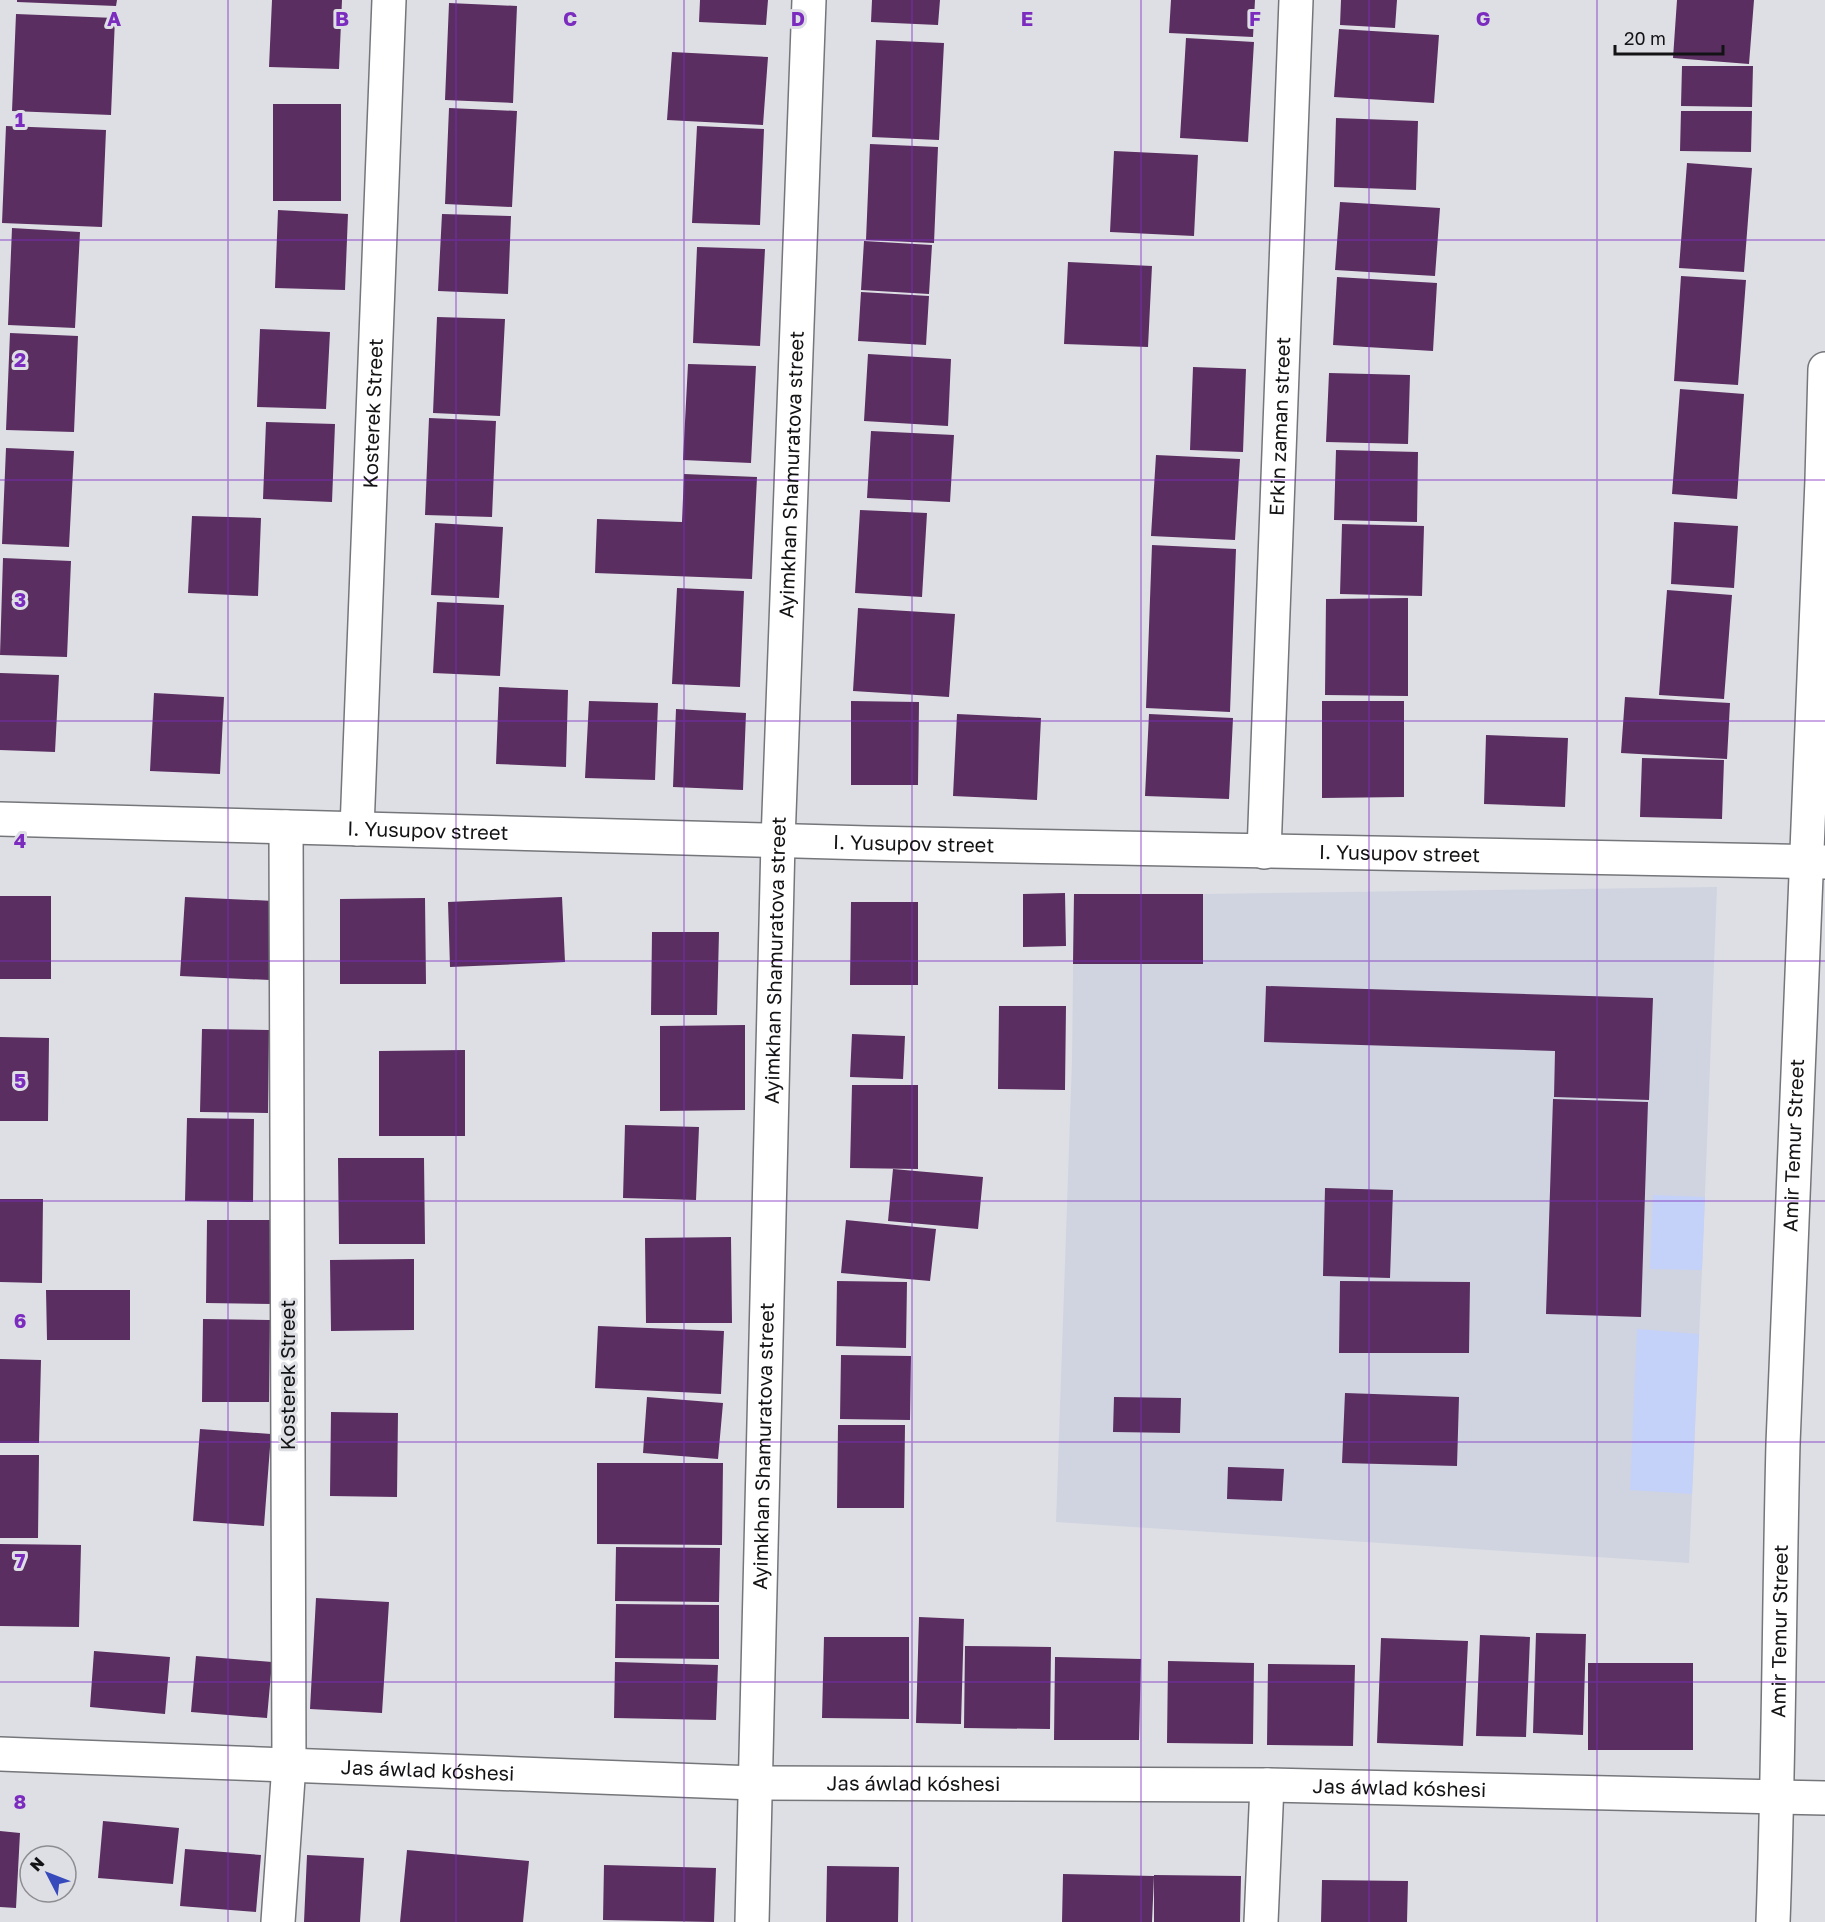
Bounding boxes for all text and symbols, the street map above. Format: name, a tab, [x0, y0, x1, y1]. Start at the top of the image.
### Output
text: A	[107, 6, 121, 30]
text: B	[335, 6, 349, 30]
text: C	[563, 6, 577, 30]
text: D	[791, 6, 805, 30]
text: E	[1021, 6, 1033, 30]
text: F	[1249, 6, 1261, 30]
text: G	[1476, 6, 1490, 30]
scale bar	[1615, 18, 1723, 56]
text: 20 m	[1624, 27, 1666, 49]
text: 1	[15, 107, 25, 131]
street label: Ayimkhan Shamuratova street	[773, 330, 808, 619]
street label: Erkin zaman street	[1264, 336, 1294, 516]
street label: Kosterek Street	[357, 338, 387, 489]
text: 2	[14, 347, 26, 371]
text: 3	[14, 587, 26, 611]
street label: I. Yusupov street	[347, 816, 509, 844]
street label: Ayimkhan Shamuratova street	[759, 816, 790, 1104]
text: 4	[14, 828, 26, 852]
street label: I. Yusupov street	[833, 829, 995, 857]
street label: I. Yusupov street	[1319, 839, 1480, 866]
street label: Amir Temur Street	[1777, 1058, 1808, 1232]
text: 5	[14, 1068, 26, 1092]
street label: Kosterek Street	[275, 1300, 299, 1450]
street label: Ayimkhan Shamuratova street	[747, 1302, 778, 1590]
text: 6	[14, 1308, 26, 1332]
street label: Amir Temur Street	[1765, 1544, 1792, 1718]
text: 7	[15, 1548, 26, 1572]
street label: Jas áwlad kóshesi	[340, 1754, 515, 1785]
street label: Jas áwlad kóshesi	[827, 1770, 1000, 1795]
street label: Jas áwlad kóshesi	[1312, 1773, 1487, 1801]
text: 8	[14, 1789, 26, 1813]
north arrow	[18, 1844, 78, 1904]
text: N	[25, 1853, 48, 1875]

